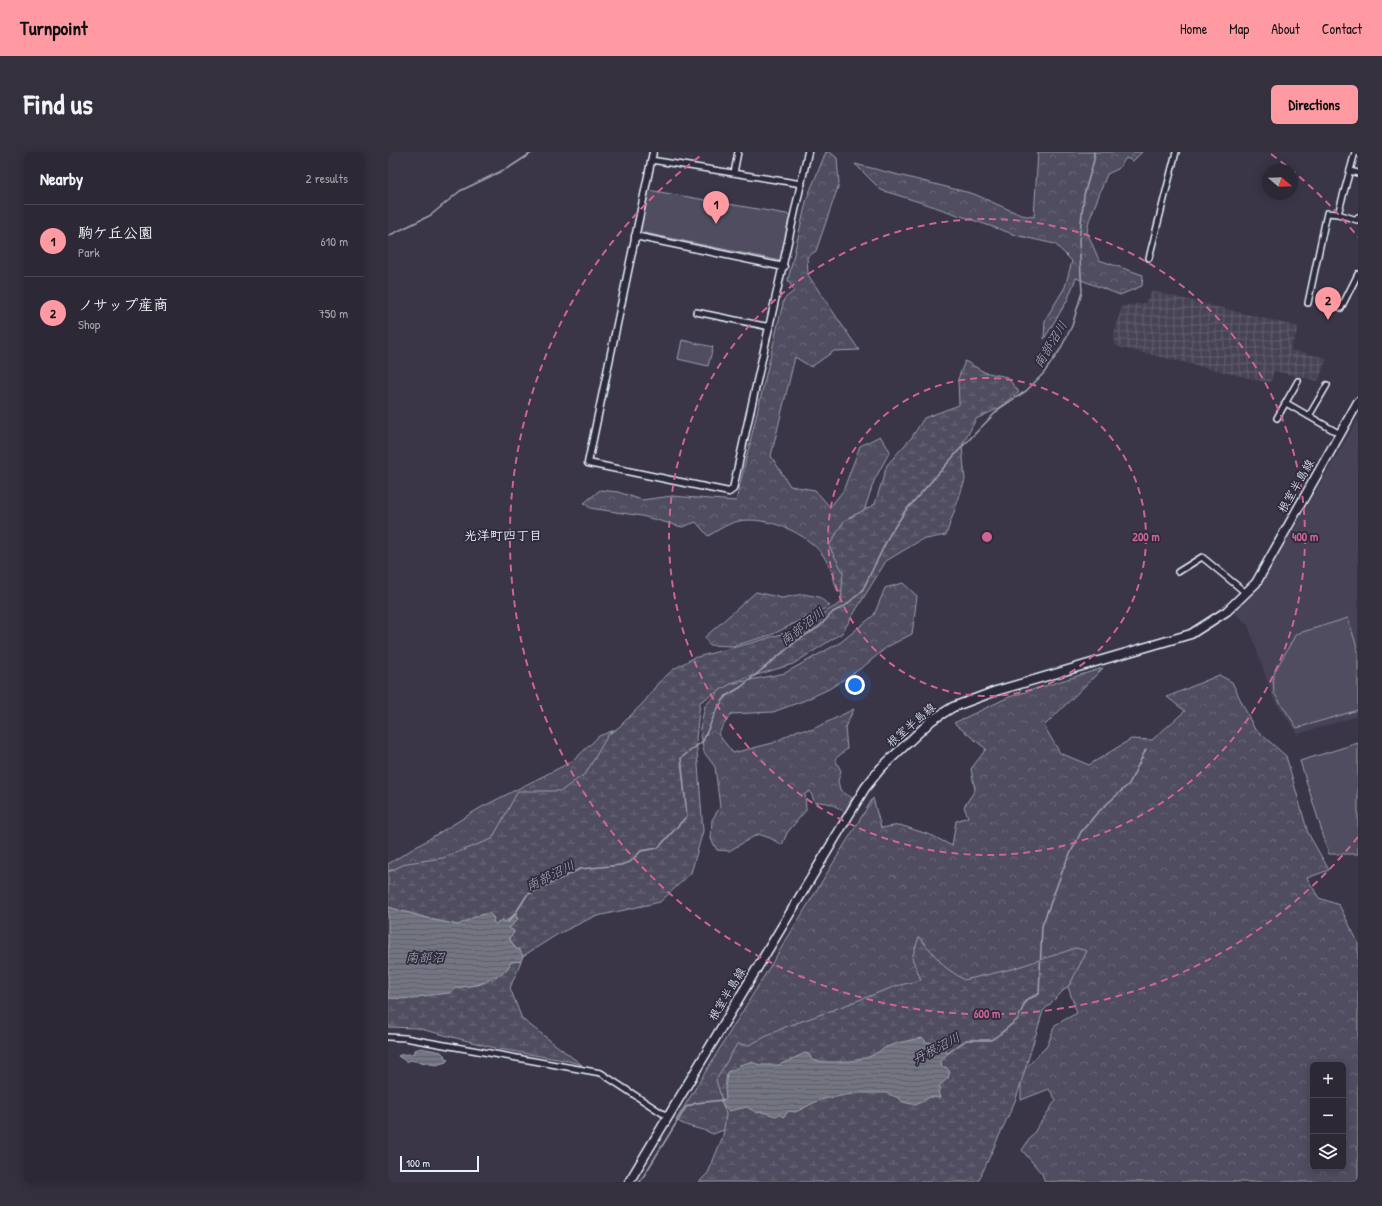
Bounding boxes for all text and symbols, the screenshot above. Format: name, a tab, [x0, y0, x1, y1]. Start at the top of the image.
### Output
text: Turnpoint	[20, 15, 88, 41]
text: Home	[1180, 19, 1207, 38]
text: Map	[1229, 19, 1249, 38]
text: About	[1271, 19, 1300, 38]
text: Contact	[1322, 19, 1362, 38]
text: Find us	[24, 85, 93, 123]
button: Directions	[1271, 85, 1358, 124]
north arrow	[1262, 164, 1298, 200]
text: Nearby	[40, 167, 83, 190]
text: 2 results	[306, 169, 348, 187]
pin: 1	[703, 191, 729, 224]
text: 駒ケ丘公園	[78, 222, 153, 243]
text: 1	[51, 232, 55, 250]
text: 610 m	[320, 232, 348, 250]
text: Park	[78, 243, 100, 261]
pin: 2	[1315, 287, 1341, 320]
text: ノサップ産商	[78, 294, 168, 315]
text: 2	[50, 304, 56, 322]
text: 750 m	[318, 304, 348, 322]
text: Shop	[78, 315, 100, 333]
water label: 南部沼川	[1029, 317, 1071, 371]
street label: 根室半島線	[1273, 456, 1318, 516]
district label: 光洋町四丁目	[464, 526, 542, 544]
text: 200 m	[1132, 528, 1160, 545]
text: 400 m	[1292, 528, 1318, 545]
centre of rings	[980, 530, 994, 544]
water label: 南部沼川	[776, 603, 828, 649]
your location	[845, 675, 865, 695]
street label: 根室半島線	[882, 699, 939, 751]
water label: 南部沼川	[523, 856, 577, 894]
water label: 南部沼	[405, 948, 445, 966]
street label: 根室半島線	[704, 964, 749, 1024]
text: 600 m	[974, 1005, 1000, 1022]
water label: 丹根沼川	[909, 1028, 963, 1068]
map controls	[1310, 1062, 1346, 1170]
button: +	[1310, 1062, 1346, 1098]
button: −	[1310, 1098, 1346, 1134]
button: layers	[1310, 1134, 1346, 1170]
scale bar	[400, 1154, 479, 1173]
text: 100 m	[406, 1156, 430, 1170]

